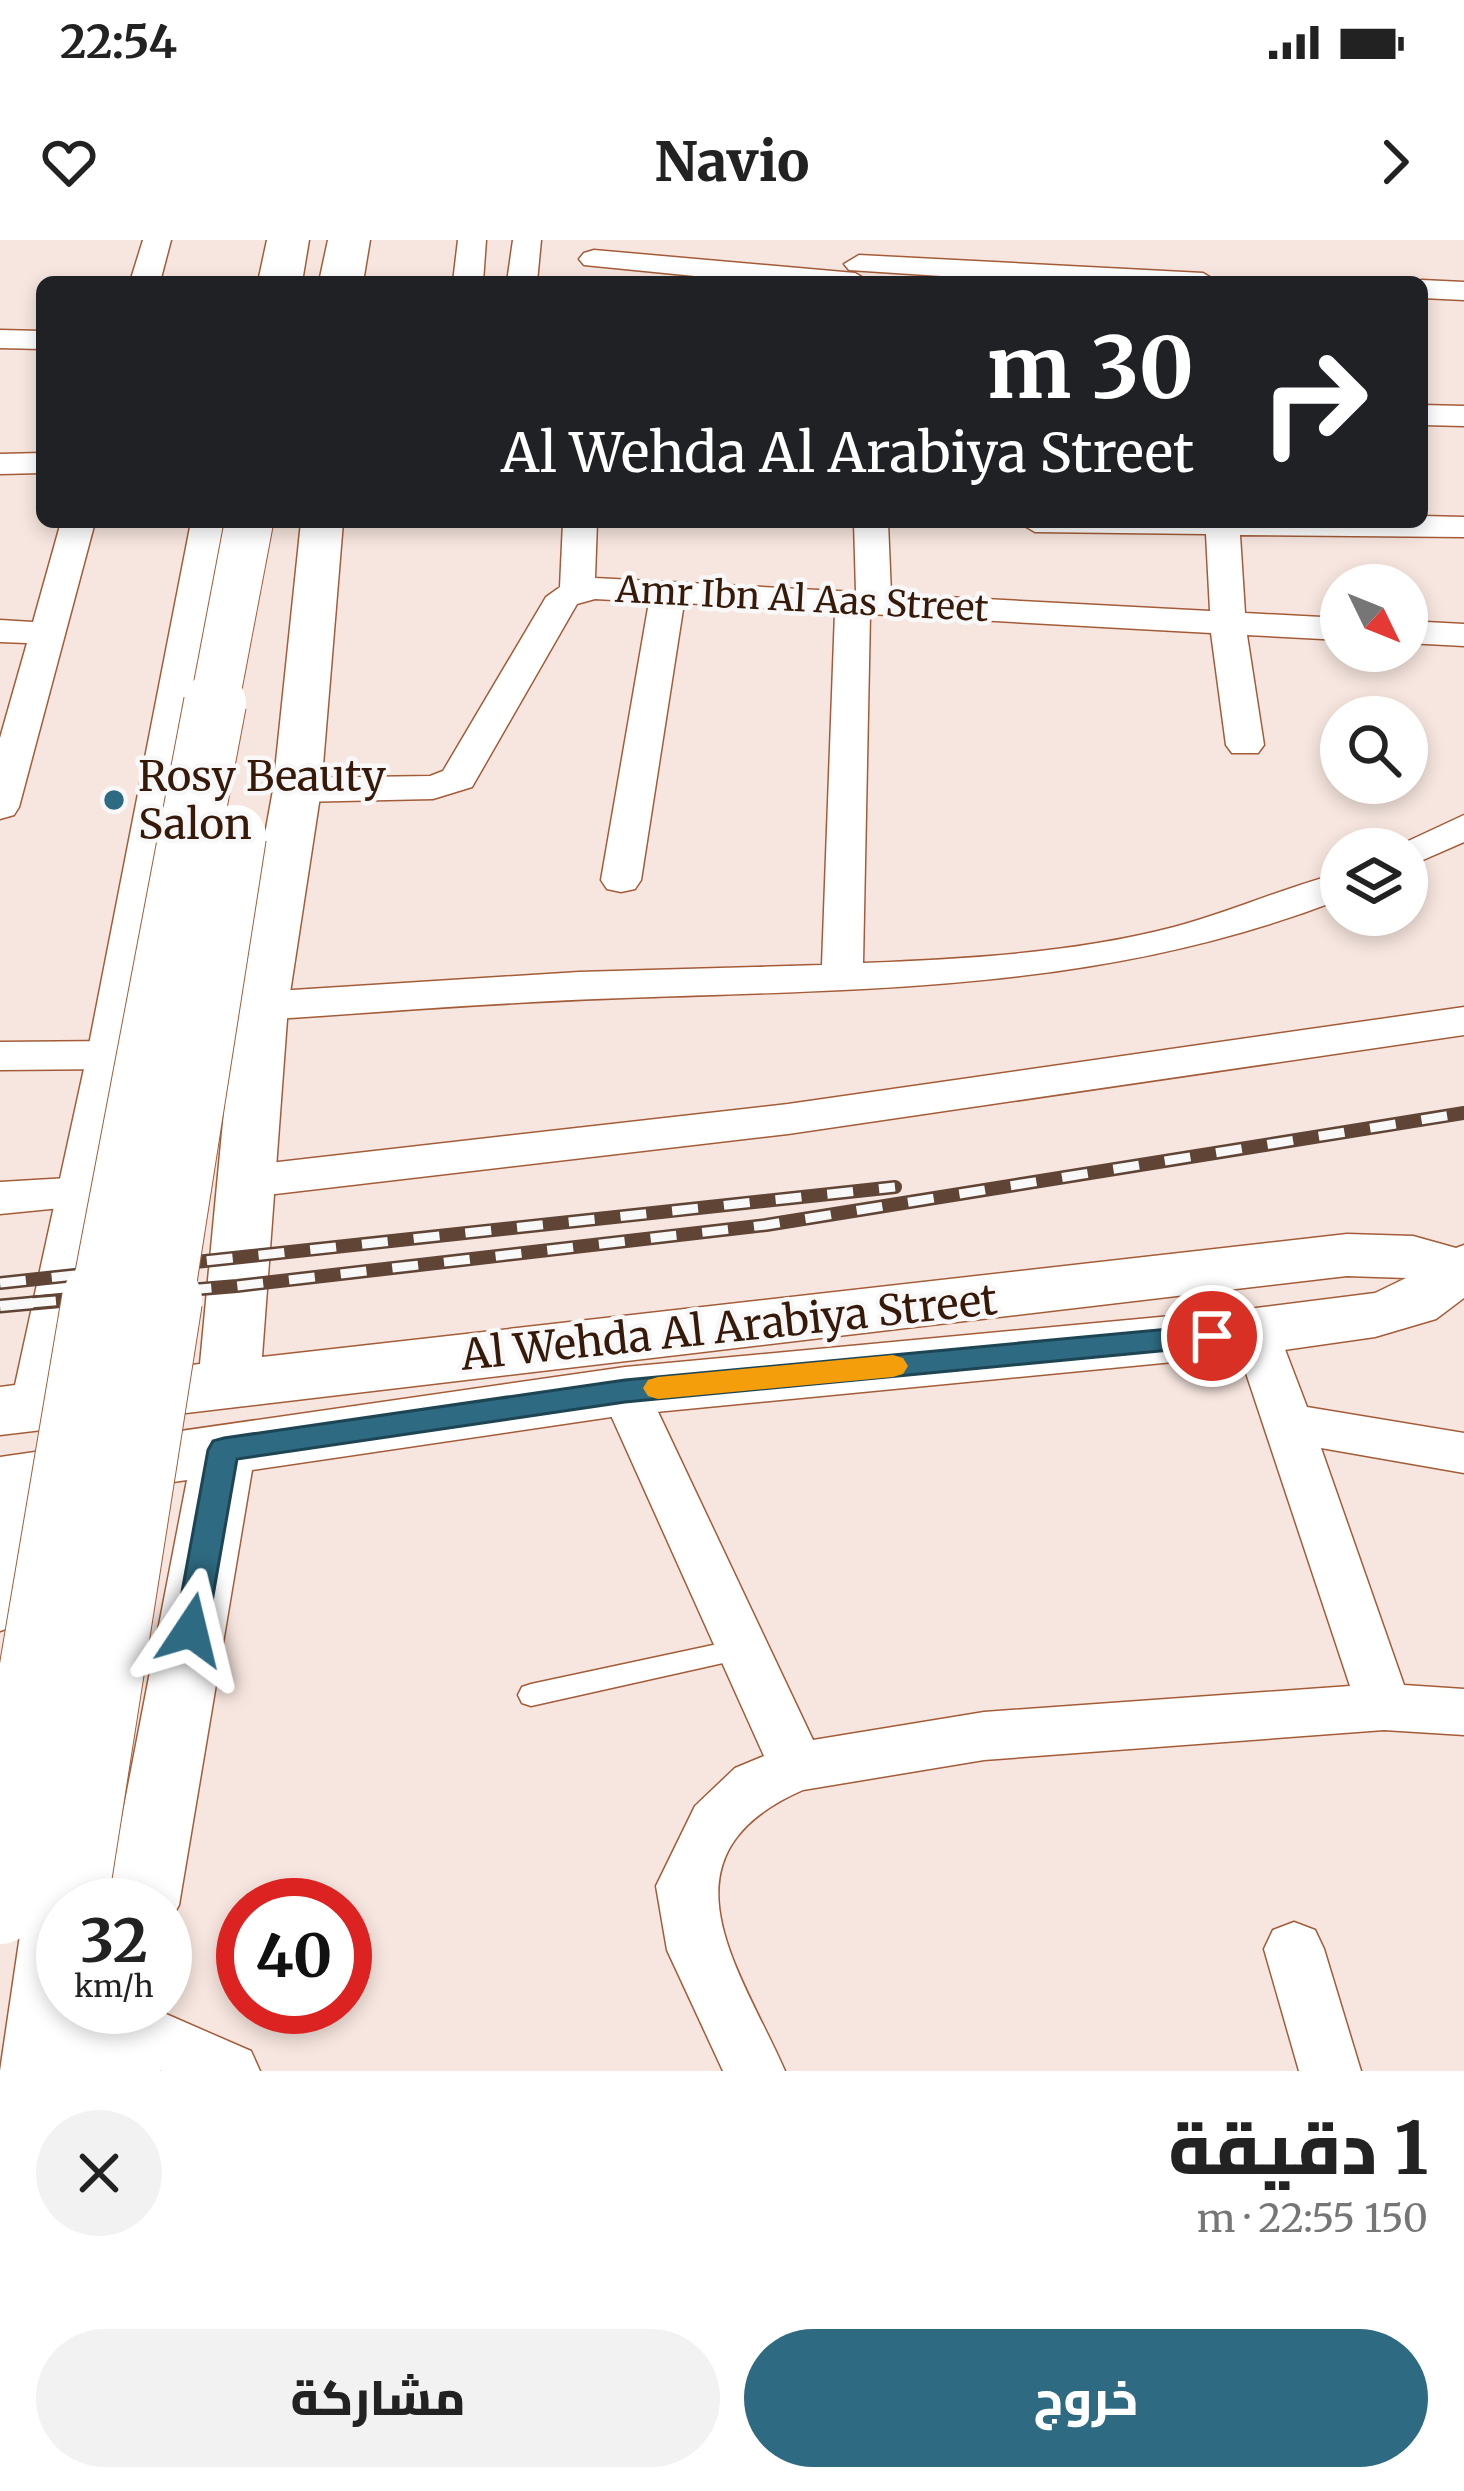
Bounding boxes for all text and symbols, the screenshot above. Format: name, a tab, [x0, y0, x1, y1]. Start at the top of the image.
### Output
text: 22:54	[60, 14, 177, 70]
text: Navio	[655, 128, 809, 196]
icon: heart	[36, 129, 102, 195]
icon: forward	[1362, 129, 1428, 195]
text: 30 m	[987, 315, 1194, 421]
icon: right	[1236, 324, 1392, 480]
text: Al Wehda Al Arabiya Street	[501, 419, 1194, 487]
north arrow	[1320, 564, 1428, 672]
map controls	[1320, 564, 1428, 936]
street label: Amr Ibn Al Aas Street	[613, 567, 990, 631]
button: search	[1320, 696, 1428, 804]
place label: Rosy Beauty Salon	[138, 750, 387, 850]
marker: Rosy Beauty Salon	[101, 787, 127, 813]
button: layers	[1320, 828, 1428, 936]
street label: Al Wehda Al Arabiya Street	[457, 1273, 1000, 1381]
pin	[1161, 1285, 1263, 1387]
icon: arrive	[1179, 1303, 1245, 1369]
position arrow	[128, 1567, 254, 1693]
speed limit sign: 40	[216, 1878, 372, 2034]
text: 32	[80, 1903, 148, 1978]
text: km/h	[74, 1967, 154, 2005]
text: 1 دقيقة	[1168, 2103, 1428, 2194]
button: close	[36, 2110, 162, 2236]
text: 150 m · 22:55	[1197, 2194, 1428, 2243]
button: مشاركة	[36, 2329, 720, 2467]
button: خروج	[744, 2329, 1428, 2467]

